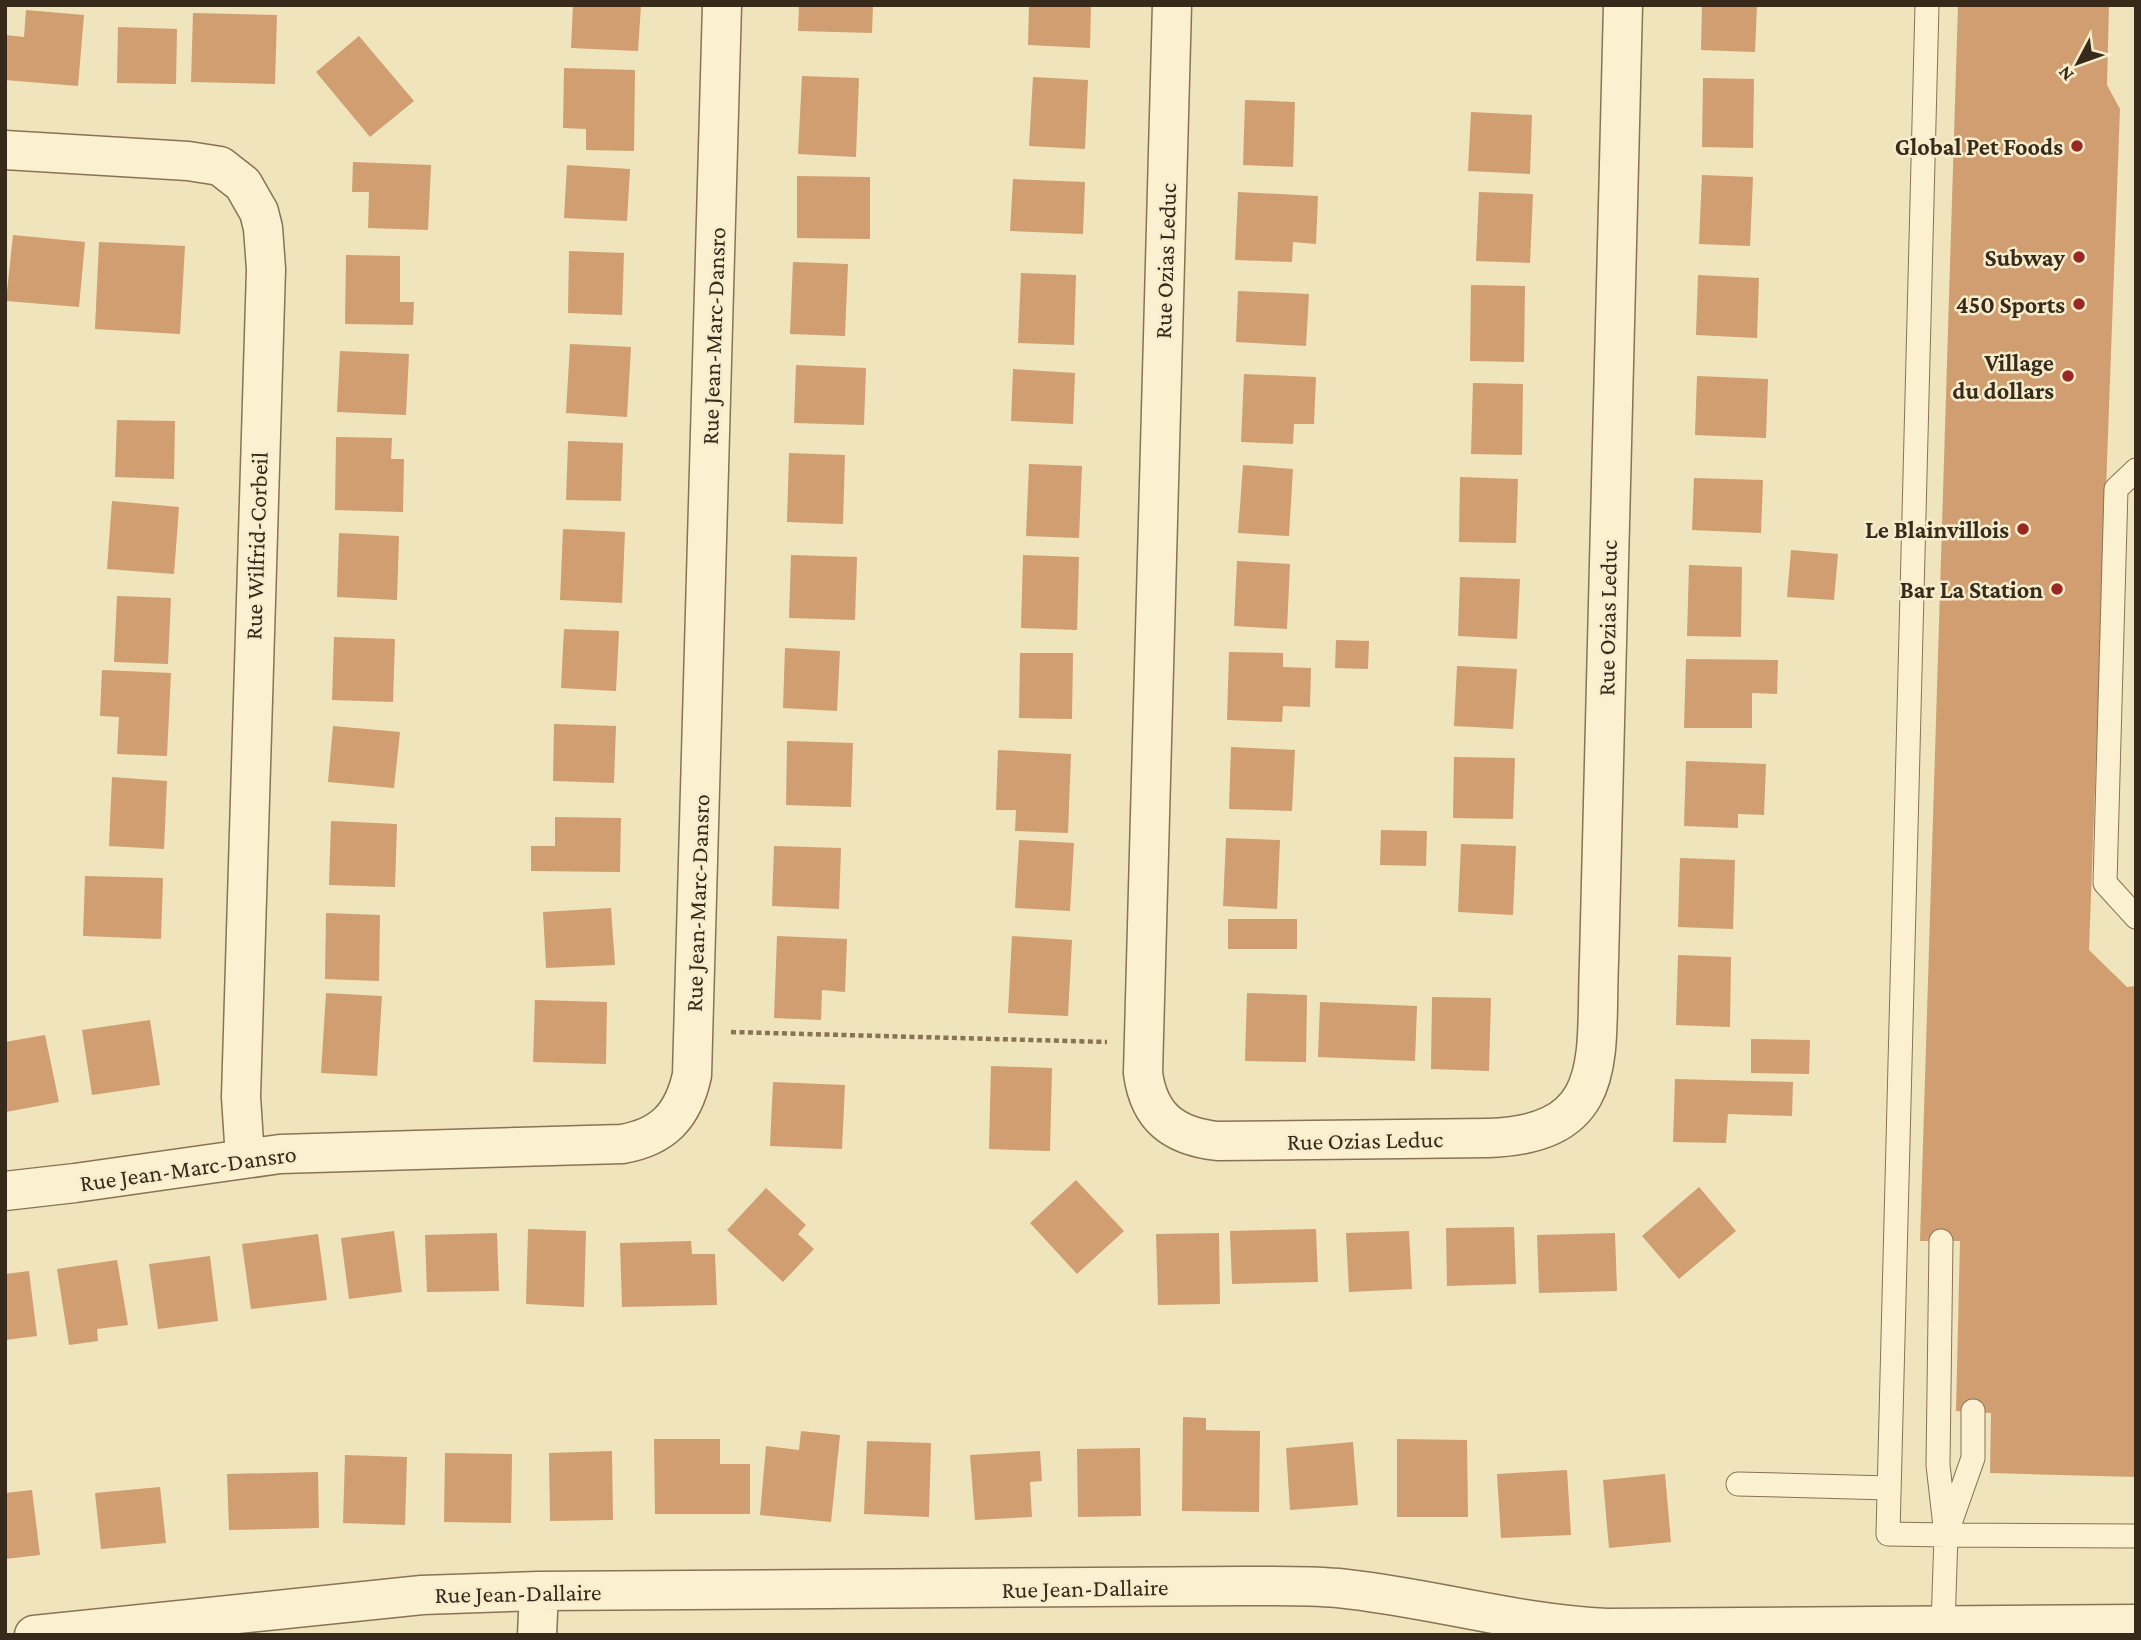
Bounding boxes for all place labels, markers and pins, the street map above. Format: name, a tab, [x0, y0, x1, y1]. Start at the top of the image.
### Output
place label: Global Pet Foods	[1895, 133, 2063, 160]
marker: Global Pet Foods	[2069, 138, 2085, 154]
place label: Subway	[1984, 244, 2065, 271]
marker: Subway	[2071, 249, 2087, 265]
place label: 450 Sports	[1956, 291, 2065, 318]
marker: 450 Sports	[2071, 296, 2087, 312]
place label: Village du dollars	[1952, 349, 2054, 404]
marker: Village du dollars	[2060, 368, 2076, 384]
place label: Le Blainvillois	[1865, 516, 2009, 543]
marker: Le Blainvillois	[2015, 521, 2031, 537]
place label: Bar La Station	[1900, 576, 2043, 603]
marker: Bar La Station	[2049, 581, 2065, 597]

